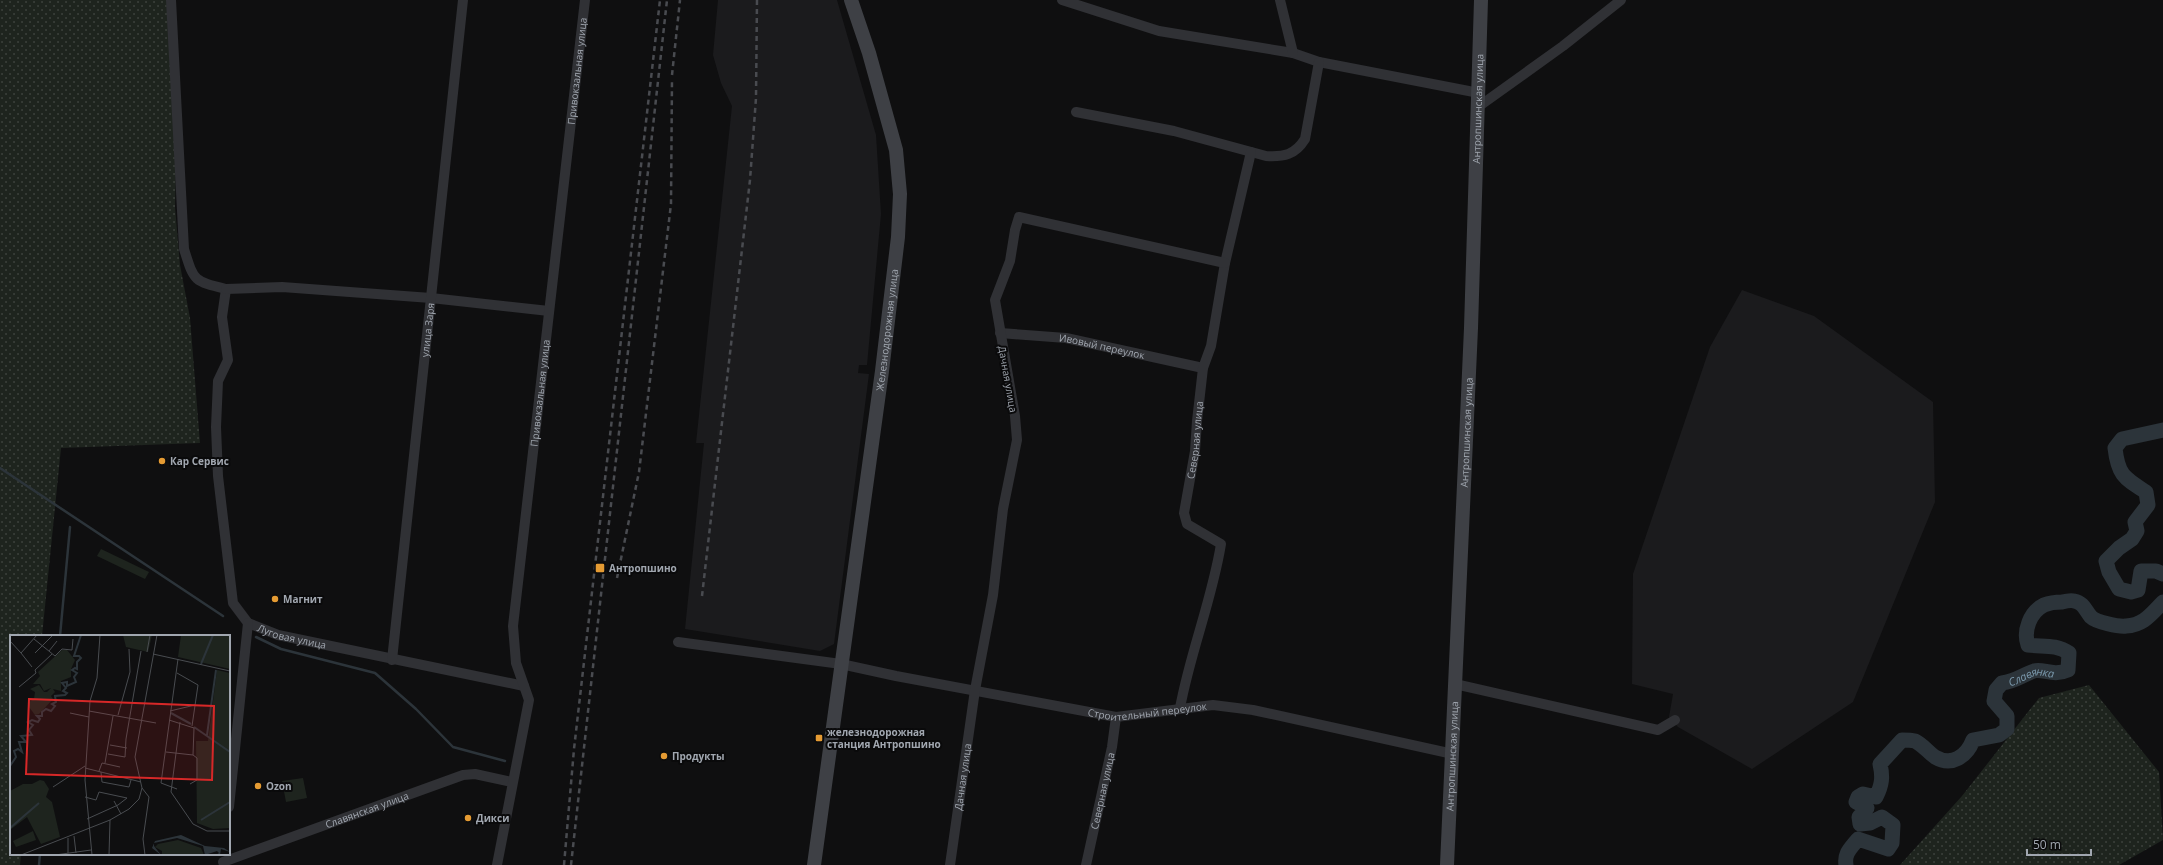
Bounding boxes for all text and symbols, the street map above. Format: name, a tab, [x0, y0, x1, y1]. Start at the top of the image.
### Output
street label: Привокзальная улица	[564, 17, 590, 125]
street label: Антропшинская улица	[1469, 53, 1486, 164]
street label: Железнодорожная улица	[872, 268, 901, 392]
street label: улица Заря	[418, 302, 437, 358]
street label: Ивовый переулок	[1059, 331, 1147, 362]
street label: Привокзальная улица	[527, 339, 553, 447]
street label: Дачная улица	[995, 345, 1021, 413]
street label: Антропшинская улица	[1457, 377, 1476, 488]
street label: Северная улица	[1183, 400, 1206, 480]
place label: Кар Сервис	[170, 454, 229, 468]
marker: Кар Сервис	[157, 456, 167, 466]
place label: Антропшино	[609, 561, 677, 575]
marker: Антропшино	[594, 562, 606, 574]
place label: Магнит	[283, 592, 323, 606]
marker: Магнит	[270, 594, 280, 604]
street label: Луговая улица	[255, 620, 328, 652]
inset map	[10, 635, 230, 855]
water label: Славянка	[2006, 663, 2055, 689]
street label: Строительный переулок	[1087, 699, 1208, 724]
street label: Антропшинская улица	[1442, 701, 1461, 811]
place label: железнодорожная станция Антропшино	[827, 725, 941, 751]
marker: железнодорожная станция Антропшино	[814, 733, 824, 743]
street label: Дачная улица	[951, 743, 974, 811]
place label: Продукты	[672, 749, 725, 763]
marker: Продукты	[659, 751, 669, 761]
street label: Северная улица	[1087, 751, 1118, 831]
place label: Ozon	[266, 779, 292, 793]
marker: Ozon	[253, 781, 263, 791]
street label: Славянская улица	[323, 788, 411, 831]
place label: Дикси	[476, 811, 509, 825]
marker: Дикси	[463, 813, 473, 823]
scale bar	[2027, 831, 2091, 857]
text: 50 m	[2033, 836, 2061, 853]

